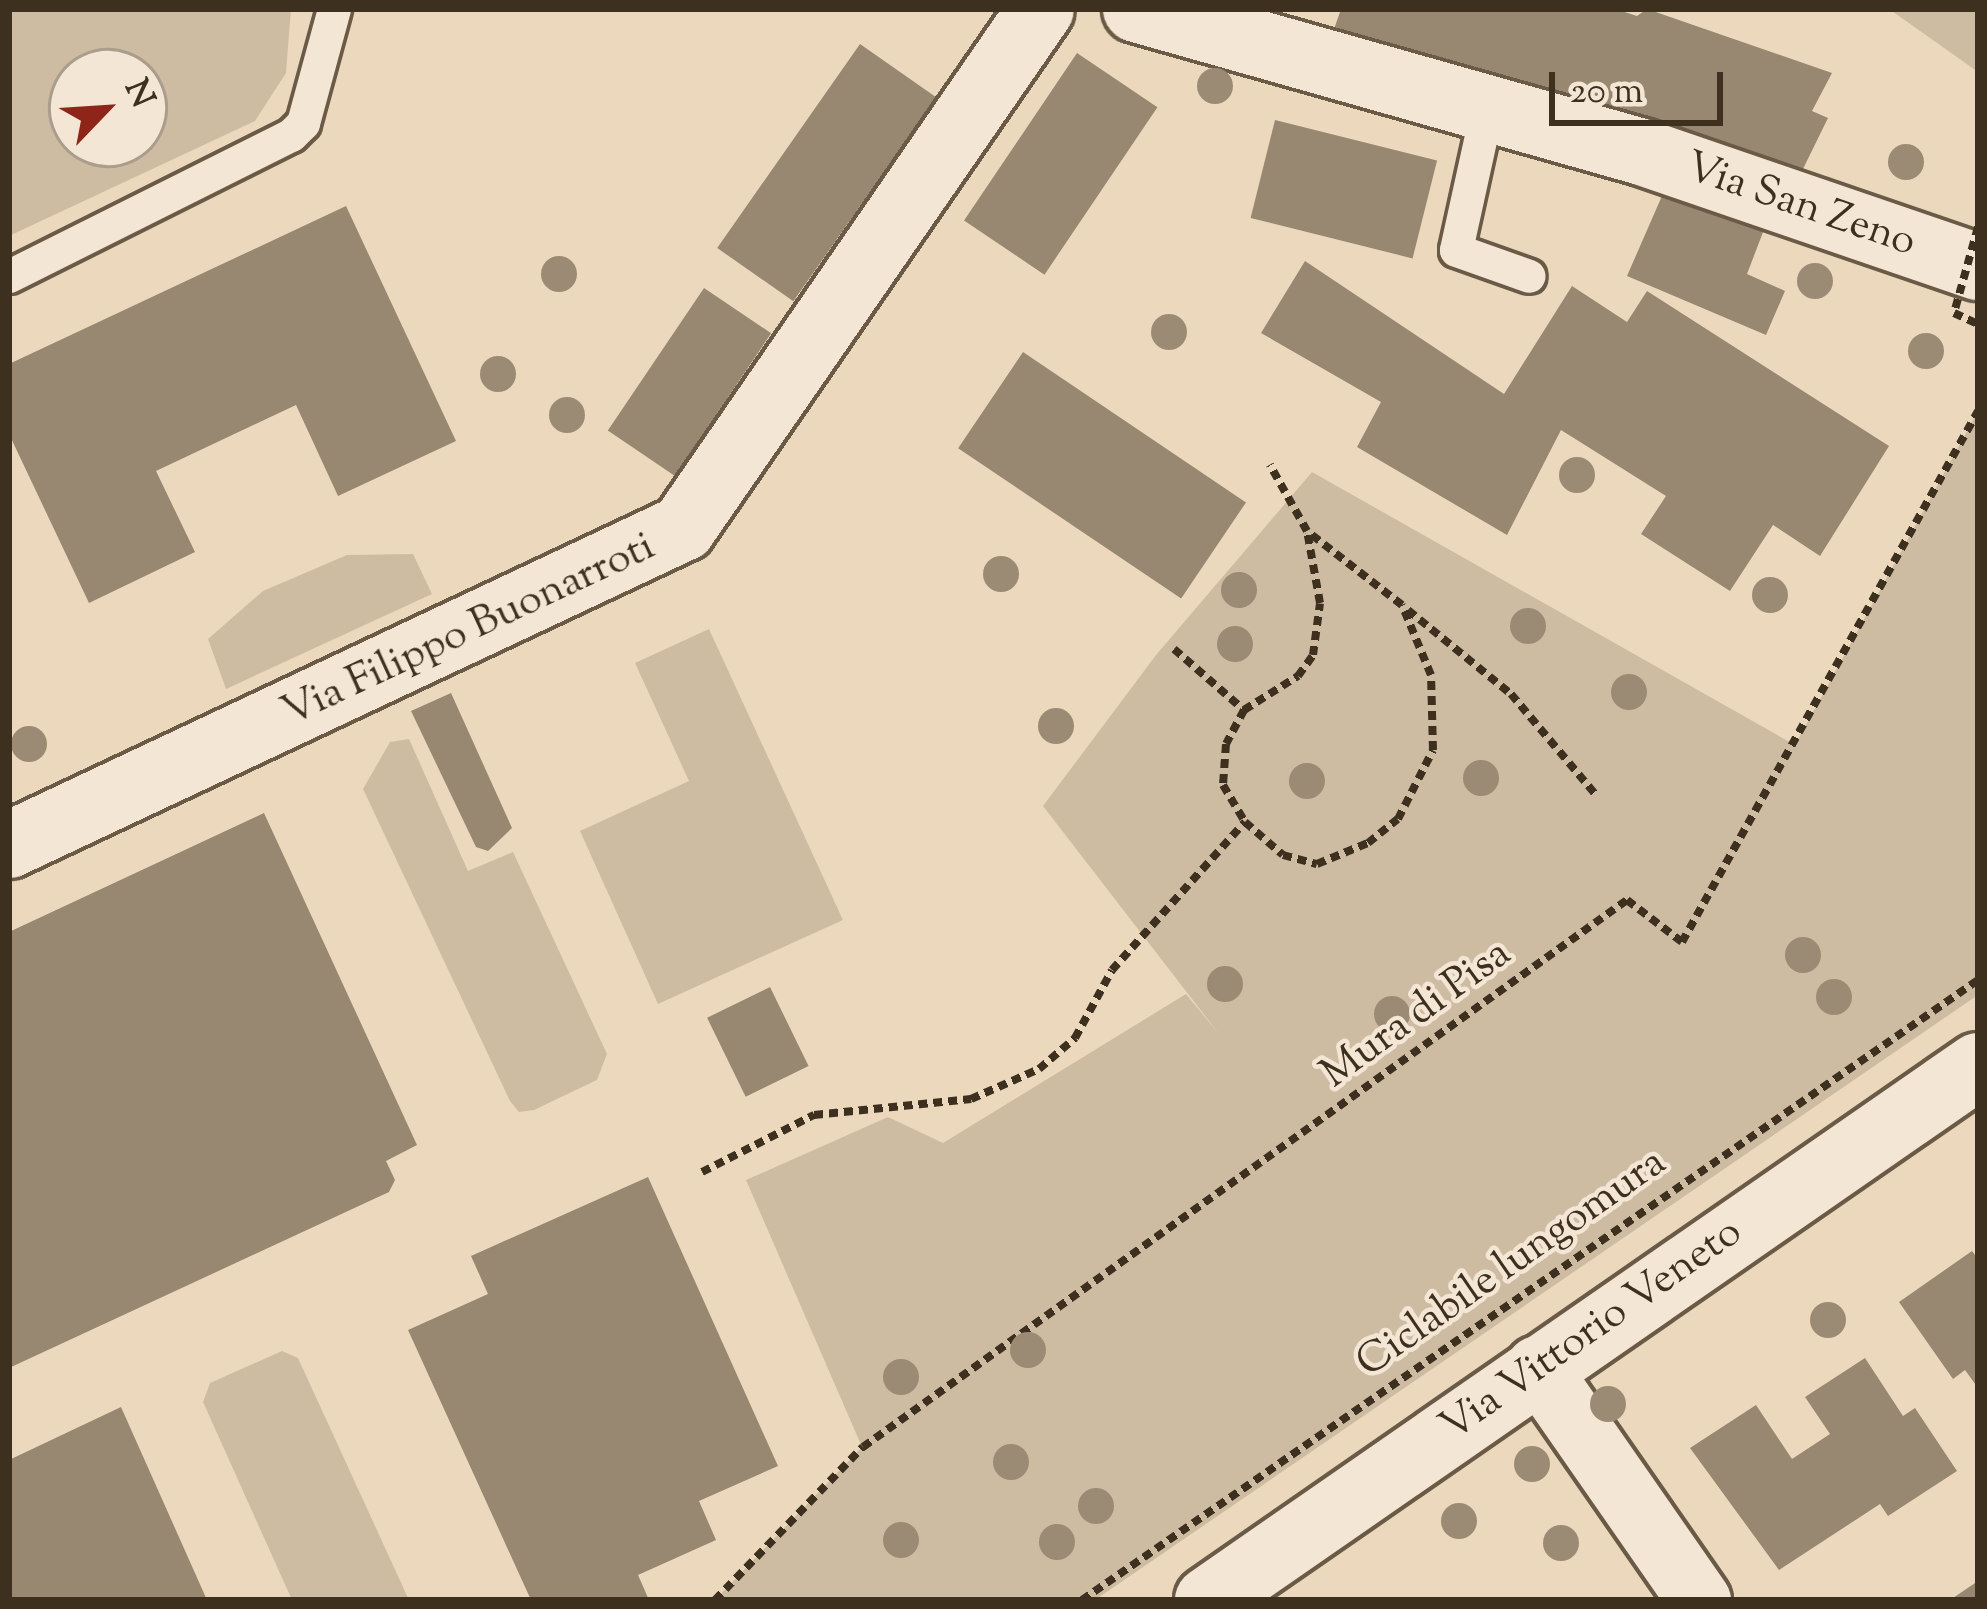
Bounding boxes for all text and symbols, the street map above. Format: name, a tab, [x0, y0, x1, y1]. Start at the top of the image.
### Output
north arrow	[48, 48, 168, 168]
scale bar	[1555, 48, 1729, 122]
text: 20 m	[1570, 67, 1643, 119]
text: N	[111, 72, 165, 116]
street label: Via San Zeno	[1678, 143, 1922, 269]
street label: Via Filippo Buonarroti	[275, 522, 663, 740]
street label: Mura di Pisa	[1313, 929, 1521, 1101]
street label: Ciclabile lungomura	[1348, 1138, 1676, 1390]
street label: Via Vittorio Veneto	[1432, 1208, 1752, 1454]

